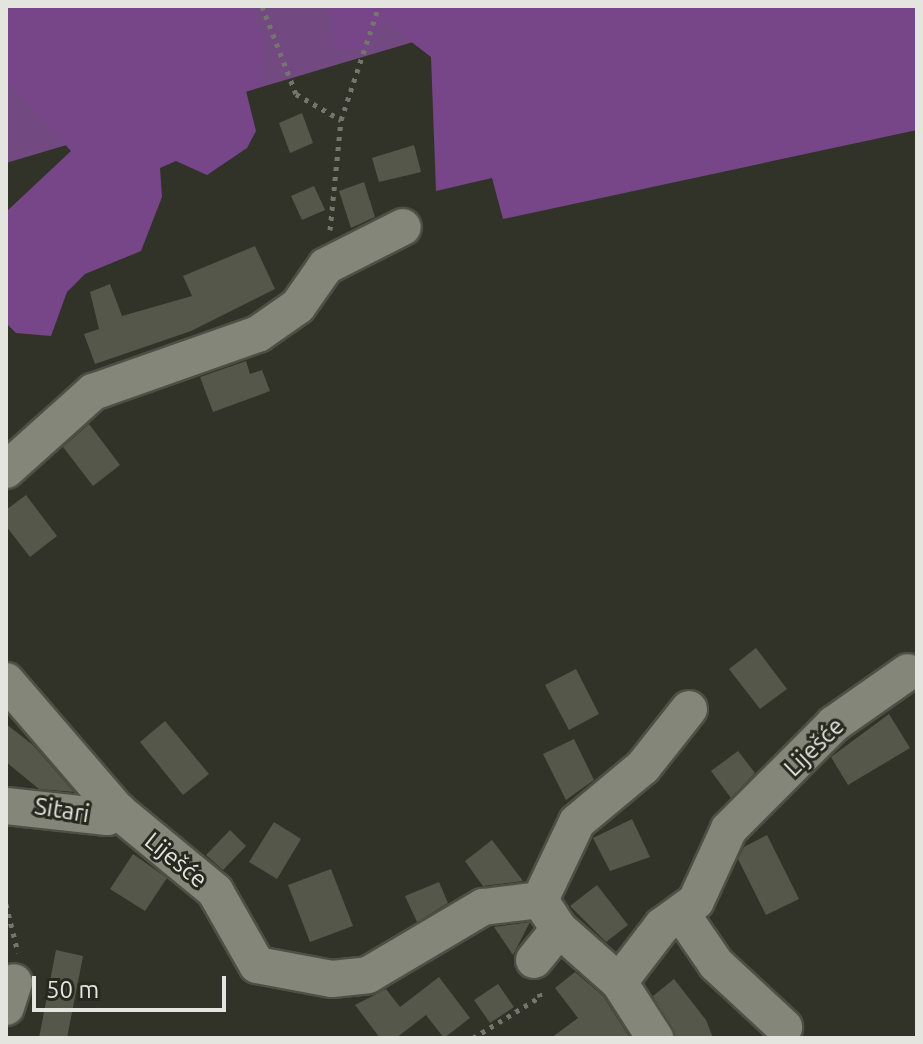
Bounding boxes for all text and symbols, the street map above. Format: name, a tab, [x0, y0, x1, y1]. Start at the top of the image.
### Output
street label: Liješće	[778, 712, 850, 782]
street label: Sitari	[33, 791, 91, 829]
street label: Liješće	[139, 826, 213, 894]
scale bar	[36, 960, 230, 1010]
text: 50 m	[46, 976, 99, 1003]

